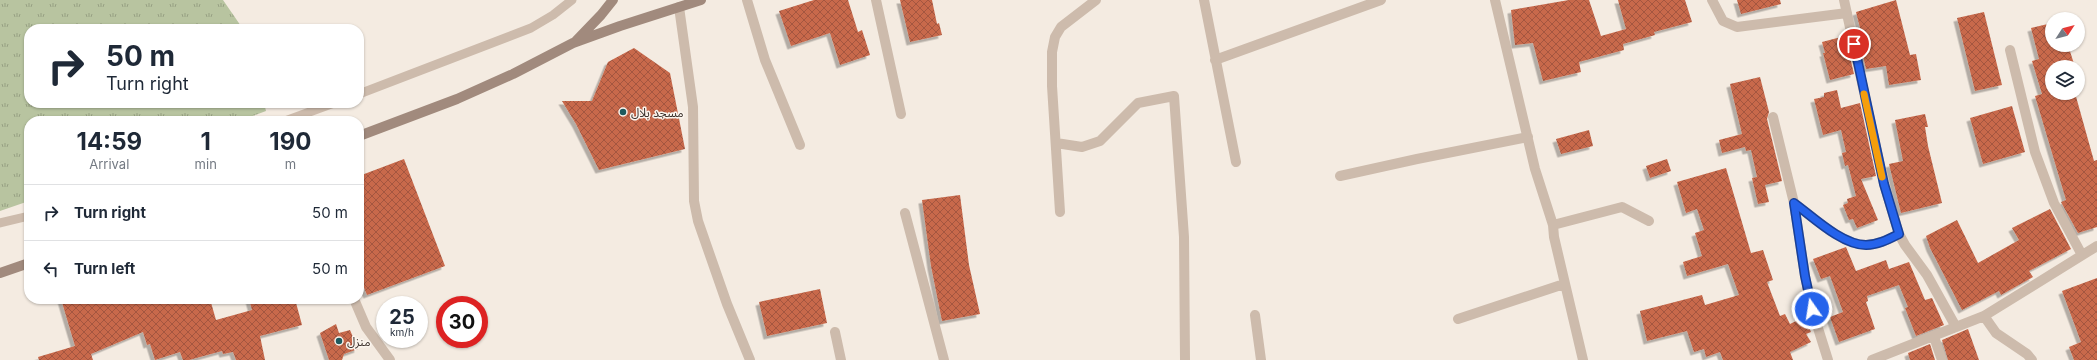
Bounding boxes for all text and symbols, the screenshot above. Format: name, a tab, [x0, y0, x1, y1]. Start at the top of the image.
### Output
north arrow	[2045, 12, 2085, 52]
map controls	[2045, 12, 2085, 100]
pin	[1837, 27, 1871, 61]
icon: arrive	[1843, 33, 1865, 55]
text: 50 m	[106, 39, 175, 73]
icon: right	[40, 40, 92, 92]
button: layers	[2045, 60, 2085, 100]
text: Turn right	[106, 73, 189, 94]
place label: مسجد بلال	[631, 105, 684, 120]
marker: مسجد بلال	[618, 107, 628, 117]
text: 14:59	[77, 127, 142, 156]
text: 1	[201, 127, 211, 156]
text: 190	[269, 127, 311, 156]
text: Arrival	[89, 156, 129, 172]
text: min	[195, 156, 217, 172]
text: m	[285, 156, 296, 172]
icon: right	[40, 202, 62, 224]
text: Turn right	[74, 203, 146, 222]
text: 50 m	[312, 203, 348, 222]
icon: left	[40, 258, 62, 280]
text: Turn left	[74, 259, 135, 278]
text: 50 m	[312, 259, 348, 278]
position arrow	[1791, 288, 1833, 330]
speed limit sign: 30	[436, 296, 488, 348]
text: 25	[389, 305, 415, 329]
text: km/h	[390, 326, 414, 338]
place label: منزل	[347, 334, 371, 349]
marker: منزل	[334, 336, 344, 346]

